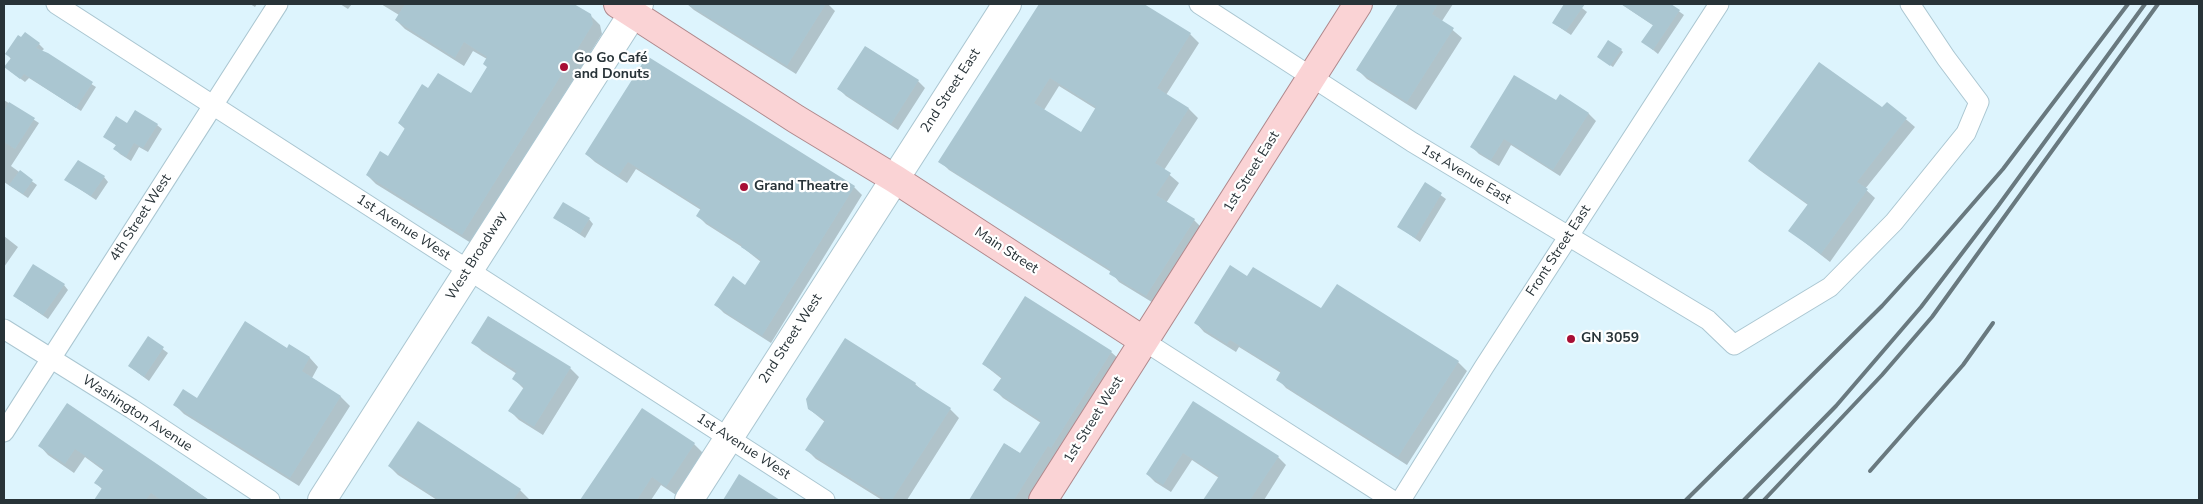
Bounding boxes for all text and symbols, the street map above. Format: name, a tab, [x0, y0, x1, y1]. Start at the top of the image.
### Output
street label: 2nd Street East	[918, 46, 984, 136]
place label: Go Go Café and Donuts	[574, 51, 649, 84]
marker: Go Go Café and Donuts	[558, 61, 570, 73]
street label: 1st Street East	[1220, 128, 1284, 216]
street label: 1st Avenue East	[1418, 142, 1514, 208]
street label: 4th Street West	[107, 171, 175, 265]
place label: Grand Theatre	[754, 179, 848, 195]
marker: Grand Theatre	[738, 181, 750, 193]
street label: 1st Avenue West	[353, 191, 453, 265]
street label: Front Street East	[1523, 202, 1595, 300]
street label: West Broadway	[443, 209, 511, 303]
street label: Main Street	[971, 224, 1041, 278]
street label: 2nd Street West	[756, 291, 826, 387]
place label: GN 3059	[1581, 331, 1639, 347]
marker: GN 3059	[1565, 333, 1577, 345]
street label: Washington Avenue	[79, 372, 195, 456]
street label: 1st Street West	[1061, 374, 1127, 466]
street label: 1st Avenue West	[693, 410, 793, 484]

